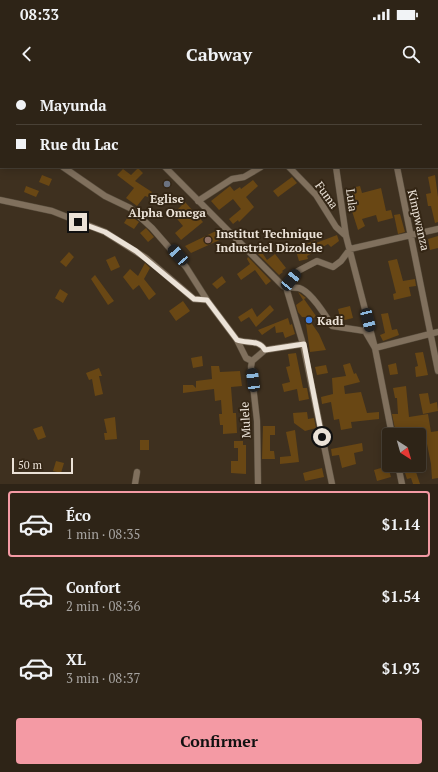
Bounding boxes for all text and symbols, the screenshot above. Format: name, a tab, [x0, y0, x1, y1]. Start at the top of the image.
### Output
text: 08:33	[20, 4, 59, 24]
text: Cabway	[186, 42, 252, 66]
icon: back	[16, 43, 38, 65]
icon: search	[400, 43, 422, 65]
text: Mayunda	[40, 95, 107, 115]
text: Rue du Lac	[40, 134, 119, 154]
marker: Eglise Alpha Omega	[162, 179, 172, 189]
street label: Fuma	[312, 179, 342, 211]
street label: Lula	[343, 187, 361, 213]
street label: Kimpwanza	[405, 188, 433, 252]
place label: Eglise Alpha Omega	[128, 191, 206, 220]
route end	[69, 213, 87, 231]
place label: Institut Technique Industriel Dizolele	[216, 226, 323, 255]
marker: Institut Technique Industriel Dizolele	[203, 235, 213, 245]
car	[166, 242, 190, 268]
car	[279, 267, 303, 293]
car	[359, 307, 377, 333]
place label: Kadi	[317, 313, 343, 328]
marker: Kadi	[304, 315, 314, 325]
car	[246, 367, 260, 393]
street label: Mulele	[237, 401, 253, 439]
route start	[313, 428, 331, 446]
north arrow	[382, 428, 426, 472]
map controls	[382, 428, 426, 472]
scale bar	[12, 456, 73, 475]
text: 50 m	[18, 458, 42, 472]
text: Éco	[66, 505, 91, 525]
icon: car	[18, 506, 54, 542]
text: $1.14	[382, 514, 420, 534]
text: 1 min · 08:35	[66, 525, 140, 543]
text: Confort	[66, 577, 121, 597]
icon: car	[18, 578, 54, 614]
text: $1.54	[382, 586, 420, 606]
text: 2 min · 08:36	[66, 597, 140, 615]
text: XL	[66, 649, 86, 669]
icon: car	[18, 650, 54, 686]
text: $1.93	[382, 658, 420, 678]
text: 3 min · 08:37	[66, 669, 140, 687]
button: Confirmer	[16, 718, 422, 764]

